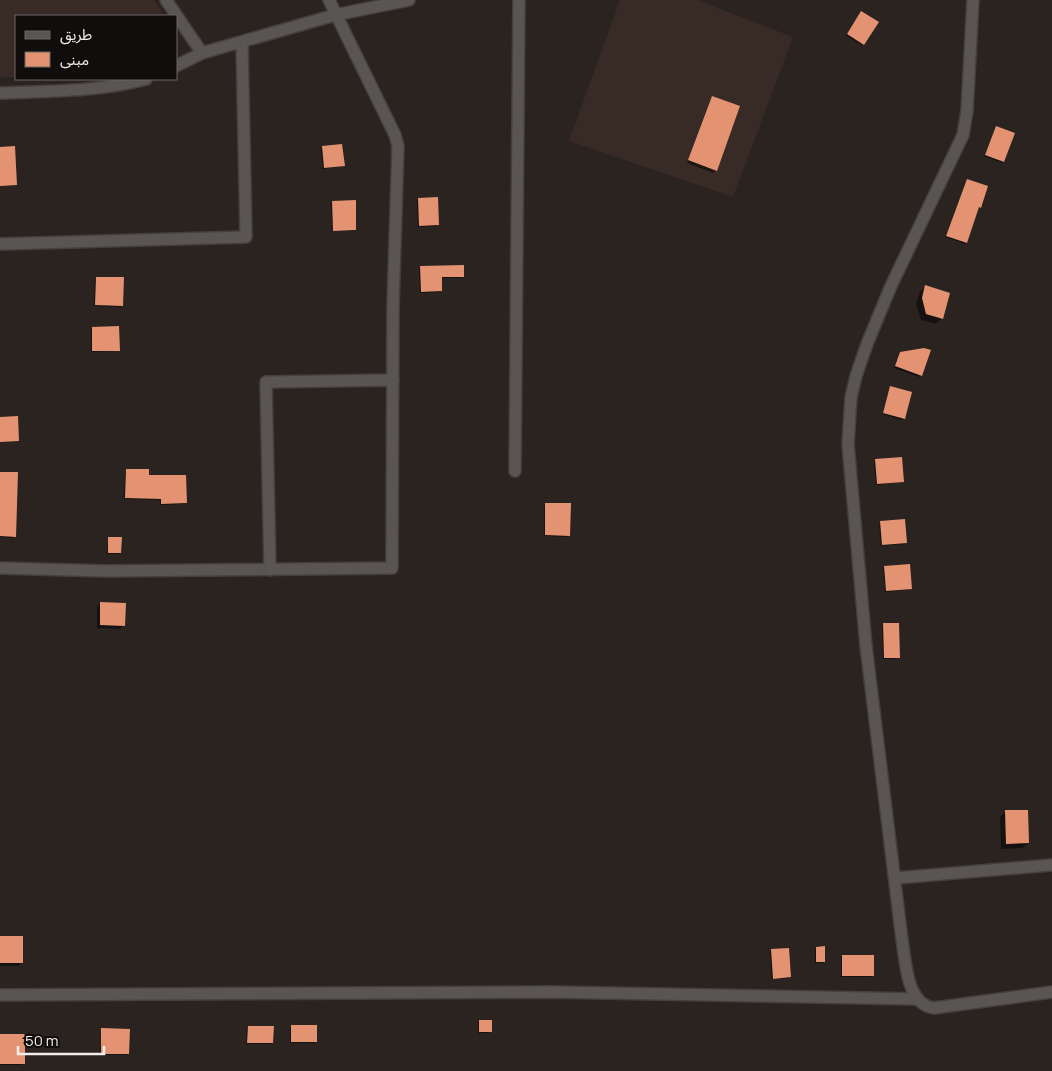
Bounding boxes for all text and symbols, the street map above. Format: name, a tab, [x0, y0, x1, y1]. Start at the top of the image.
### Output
legend	[15, 15, 178, 80]
text: طريق	[60, 24, 92, 45]
text: مبنى	[60, 49, 89, 70]
scale bar	[18, 1024, 104, 1056]
text: 50 m	[25, 1030, 59, 1051]

